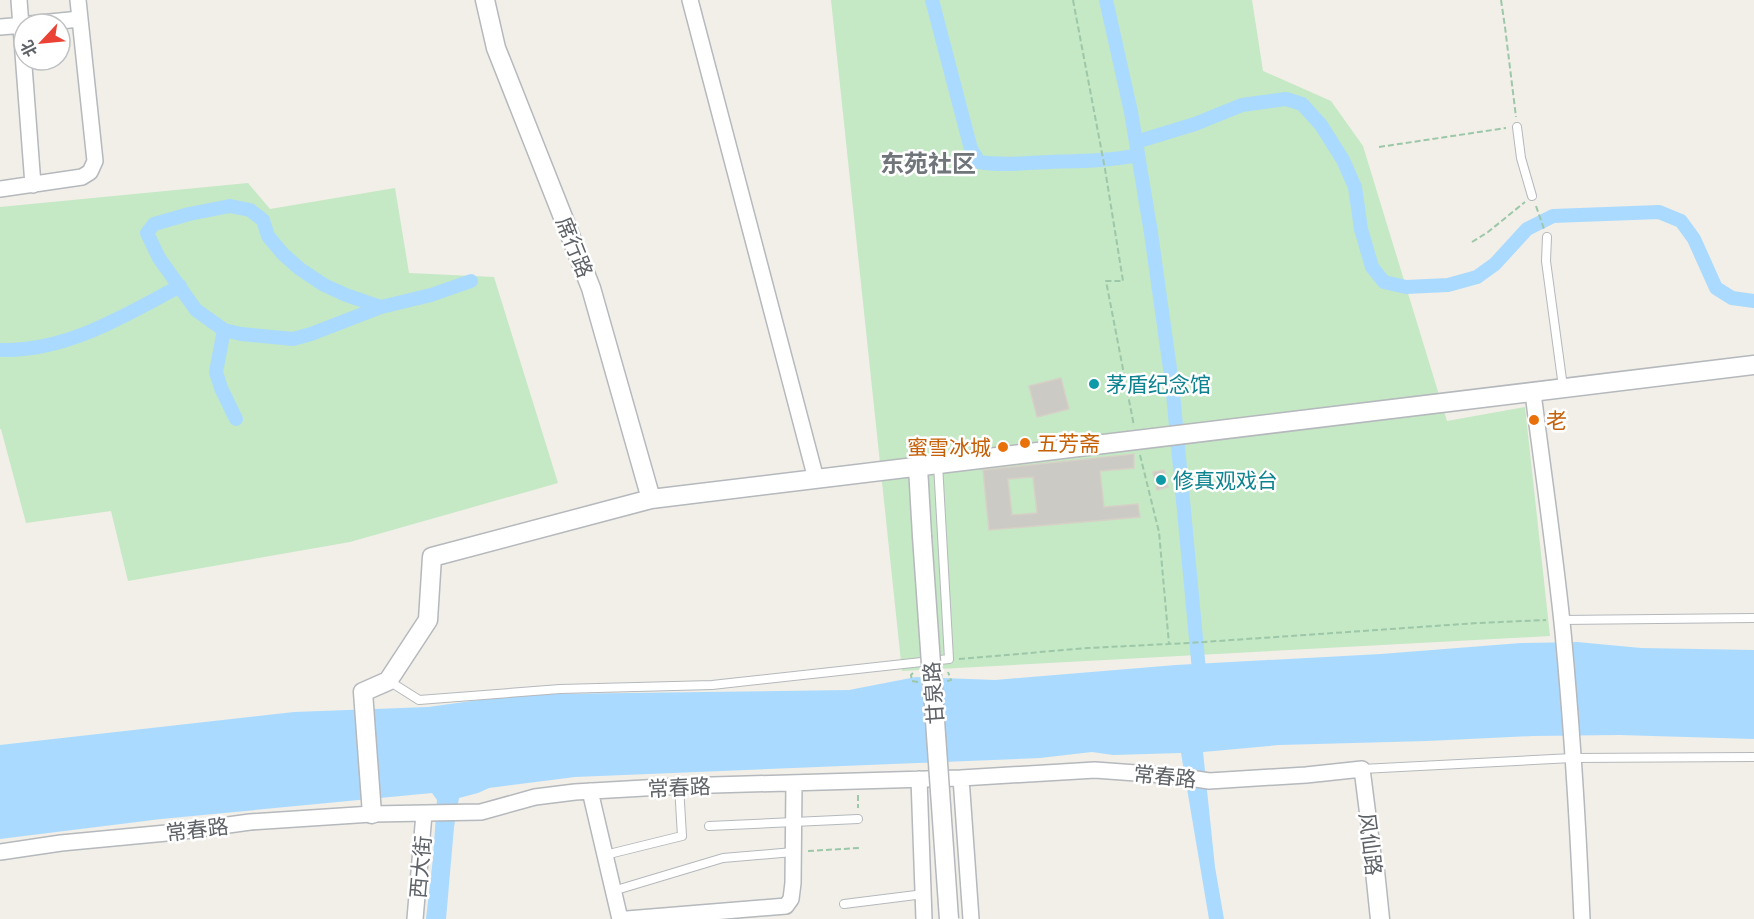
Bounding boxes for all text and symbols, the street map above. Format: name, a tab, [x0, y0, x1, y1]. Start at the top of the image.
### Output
north arrow	[12, 12, 72, 72]
text: 北	[17, 37, 40, 60]
district label: 东苑社区	[880, 150, 976, 177]
street label: 席行路	[552, 213, 598, 281]
place label: 茅盾纪念馆	[1106, 372, 1211, 396]
marker: 茅盾纪念馆	[1087, 377, 1101, 391]
place label: 老	[1546, 408, 1567, 432]
marker: 老	[1527, 413, 1541, 427]
place label: 五芳斋	[1037, 431, 1100, 455]
place label: 蜜雪冰城	[907, 435, 991, 459]
marker: 五芳斋	[1018, 436, 1032, 450]
marker: 蜜雪冰城	[996, 440, 1010, 454]
place label: 修真观戏台	[1173, 468, 1278, 492]
marker: 修真观戏台	[1154, 473, 1168, 487]
street label: 甘泉路	[919, 661, 947, 725]
street label: 常春路	[1132, 761, 1198, 791]
street label: 常春路	[647, 773, 711, 801]
street label: 风仙路	[1355, 811, 1387, 877]
street label: 常春路	[164, 813, 230, 845]
street label: 西大街	[405, 835, 435, 899]

